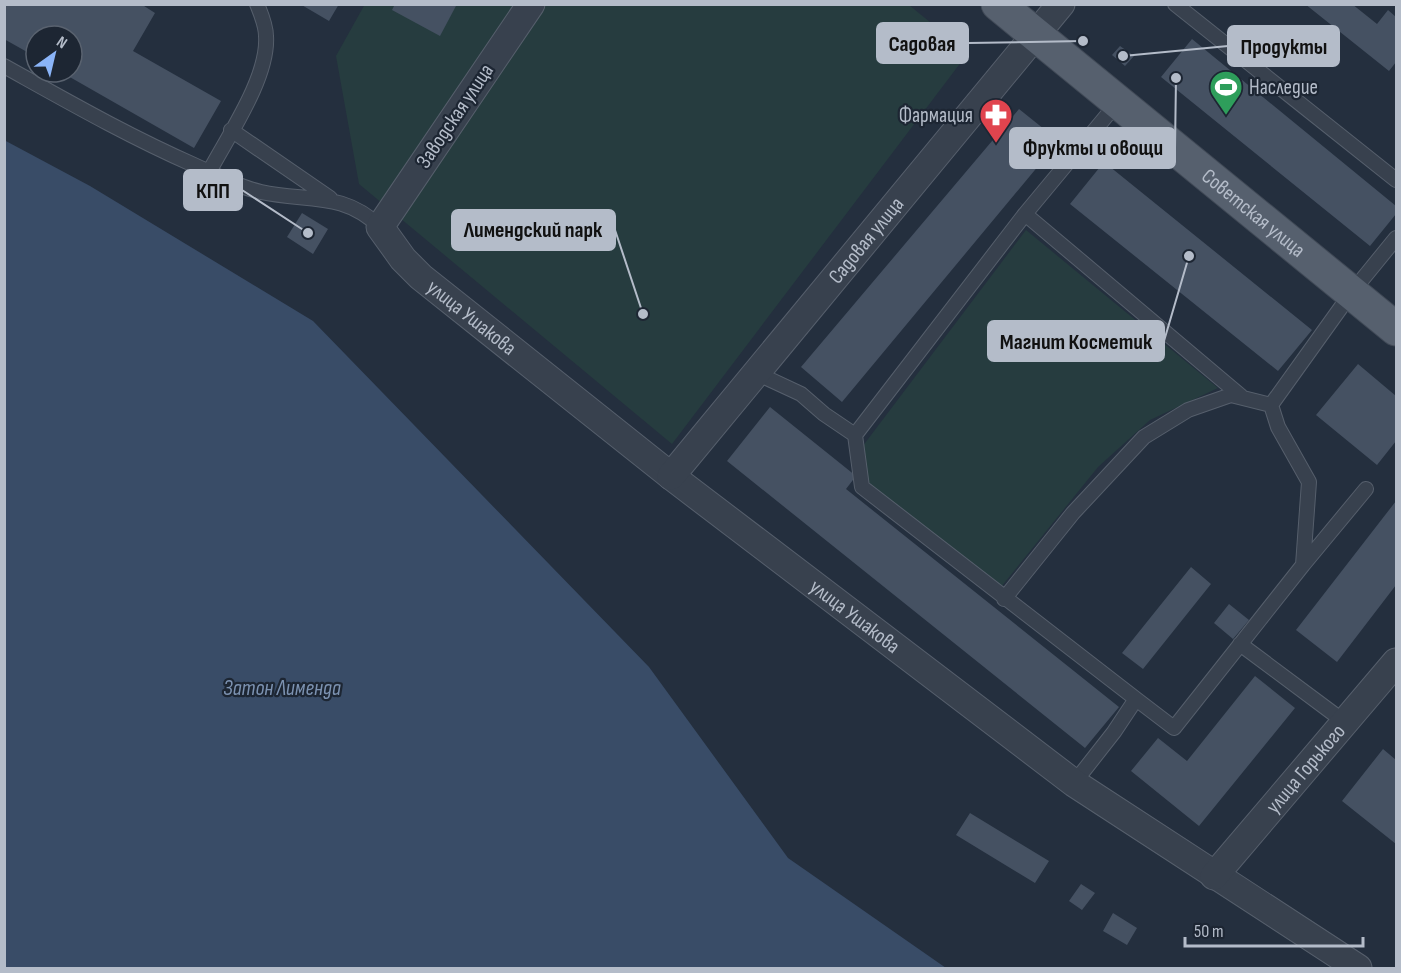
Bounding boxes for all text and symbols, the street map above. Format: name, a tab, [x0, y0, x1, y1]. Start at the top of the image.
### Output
callout: Садовая	[877, 23, 968, 63]
north arrow	[24, 24, 84, 84]
callout: Продукты	[1228, 26, 1339, 66]
text: Садовая	[888, 31, 956, 58]
text: N	[53, 33, 70, 53]
text: Продукты	[1241, 34, 1327, 61]
street label: Заводская улица	[411, 59, 499, 173]
sports icon: Наследие	[1208, 69, 1244, 116]
place label: Наследие	[1249, 75, 1318, 100]
pharmacy icon: Фармация	[978, 97, 1014, 144]
place label: Фармация	[899, 103, 973, 128]
callout: Фрукты и овощи	[1010, 128, 1175, 168]
text: Фрукты и овощи	[1023, 135, 1163, 162]
street label: Советская улица	[1197, 163, 1310, 262]
callout: КПП	[184, 170, 242, 210]
text: КПП	[196, 178, 230, 205]
street label: Садовая улица	[823, 192, 909, 288]
callout: Лимендский парк	[452, 210, 615, 250]
text: Лимендский парк	[463, 217, 603, 244]
street label: улица Ушакова	[422, 274, 521, 360]
callout: Магнит Косметик	[988, 321, 1164, 361]
text: Магнит Косметик	[1000, 329, 1153, 356]
street label: улица Ушакова	[805, 574, 905, 659]
water label: Затон Лименда	[223, 675, 341, 702]
street label: улица Горького	[1260, 719, 1350, 818]
scale bar	[1185, 910, 1364, 948]
text: 50 m	[1194, 921, 1224, 942]

